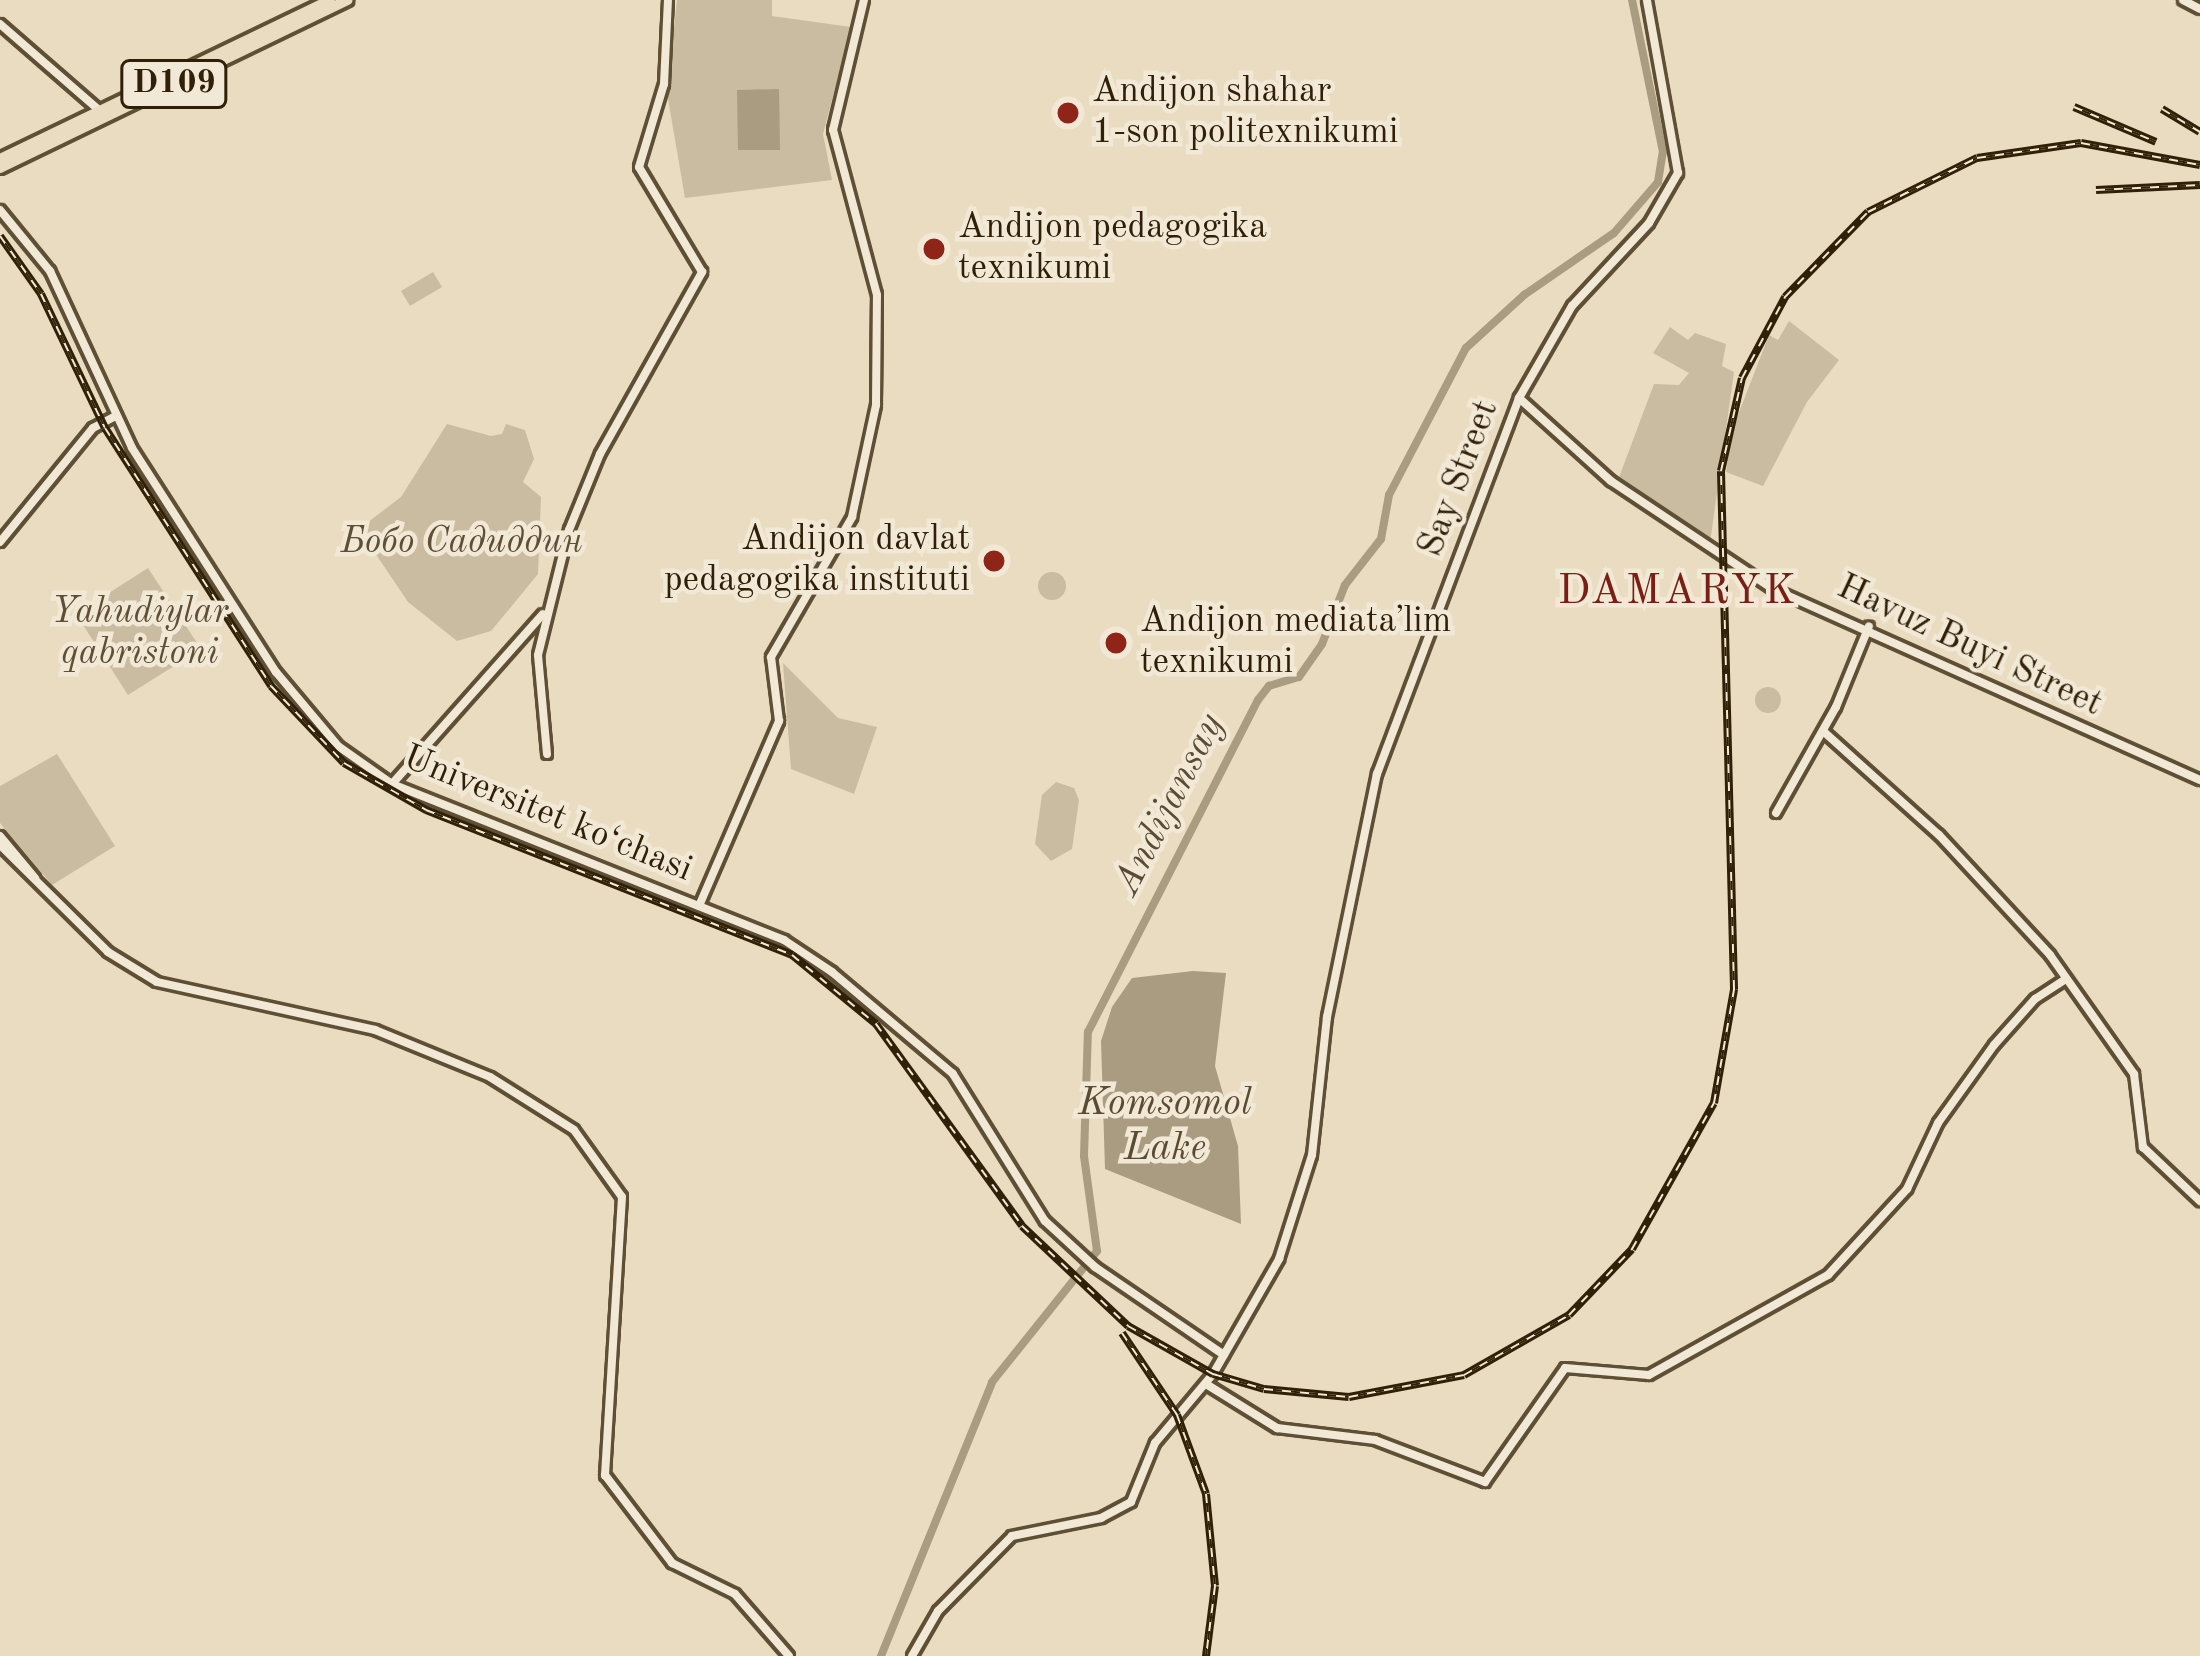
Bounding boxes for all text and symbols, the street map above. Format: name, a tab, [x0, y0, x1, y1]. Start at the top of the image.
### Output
road number: D109	[120, 57, 228, 111]
place label: Andijon shahar 1-son politexnikumi	[1092, 70, 1398, 155]
marker: Andijon shahar 1-son politexnikumi	[1055, 100, 1081, 126]
place label: Andijon pedagogika texnikumi	[958, 206, 1267, 291]
marker: Andijon pedagogika texnikumi	[921, 236, 947, 262]
street label: Say Street	[1410, 395, 1510, 563]
place label: Andijon davlat pedagogika instituti	[664, 518, 970, 603]
park label: Бобо Садиддин	[341, 522, 583, 566]
marker: Andijon davlat pedagogika instituti	[981, 548, 1007, 574]
district label: DAMARYK	[1558, 567, 1798, 617]
street label: Havuz Buyi Street	[1830, 567, 2108, 727]
park label: Yahudiylar qabristoni	[52, 591, 228, 676]
place label: Andijon mediataʼlim texnikumi	[1140, 600, 1451, 685]
marker: Andijon mediataʼlim texnikumi	[1103, 630, 1129, 656]
water label: Andijansay	[1104, 706, 1236, 904]
street label: Universitet kо‘chasi	[396, 737, 698, 893]
water label: Komsomol Lake	[1078, 1082, 1252, 1173]

